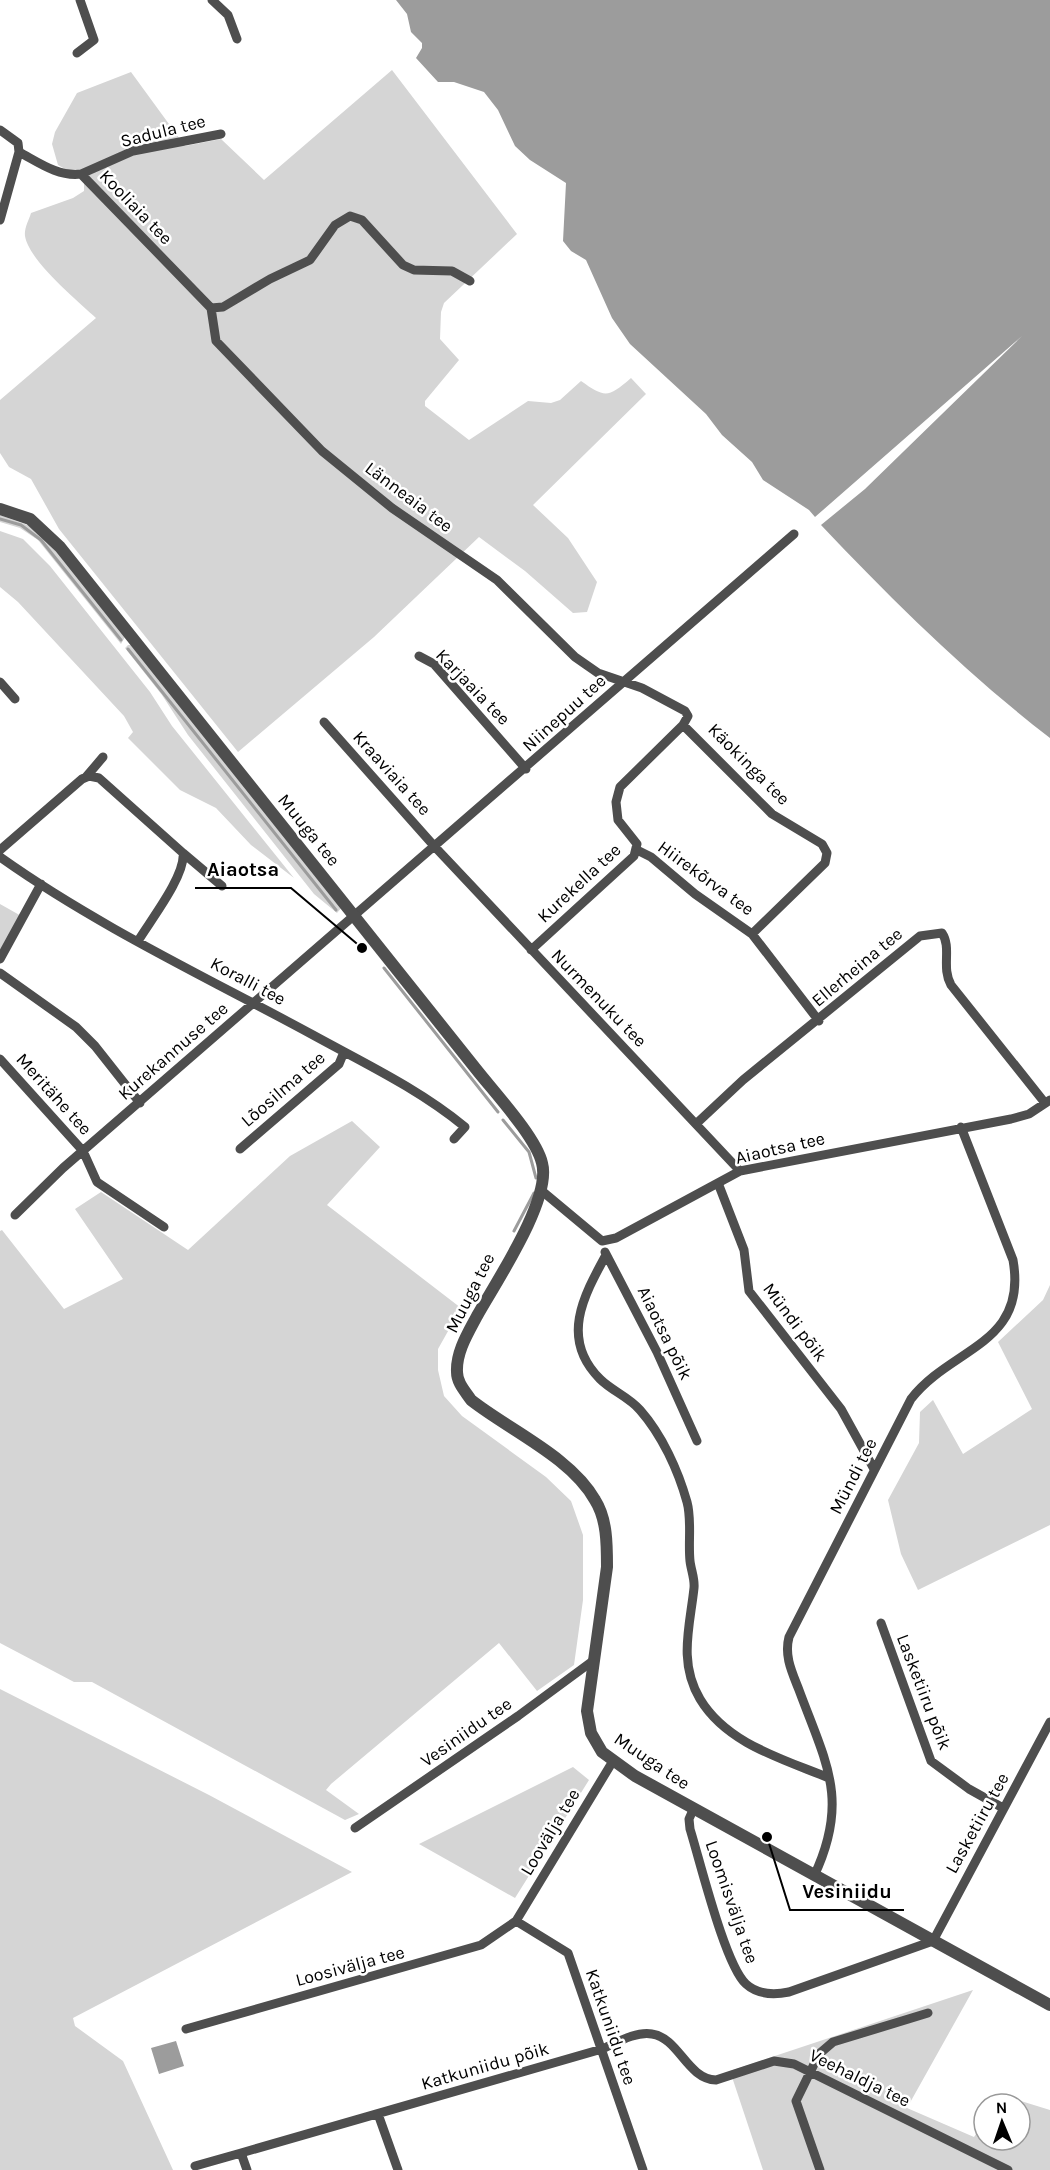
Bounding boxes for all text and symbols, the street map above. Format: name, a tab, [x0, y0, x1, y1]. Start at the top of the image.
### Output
street label: Sadula tee	[118, 110, 208, 152]
street label: Kooliaia tee	[95, 165, 177, 249]
street label: Länneaia tee	[361, 457, 457, 537]
street label: Karjaaia tee	[431, 644, 515, 730]
street label: Niinepuu tee	[518, 670, 610, 756]
street label: Käokinga tee	[704, 719, 794, 809]
street label: Kraaviaia tee	[348, 726, 436, 820]
street label: Muuga tee	[273, 789, 345, 871]
street label: Hiirekõrva tee	[654, 836, 758, 920]
street label: Kurekella tee	[533, 839, 625, 927]
callout: Aiaotsa	[195, 850, 291, 888]
text: Aiaotsa	[207, 858, 279, 881]
street label: Ellerheina tee	[807, 923, 907, 1011]
street label: Nurmenuku tee	[547, 944, 651, 1052]
street label: Koralli tee	[207, 952, 289, 1010]
street label: Kurekannuse tee	[114, 997, 232, 1105]
street label: Lõosilma tee	[236, 1047, 330, 1131]
street label: Meritähe tee	[11, 1048, 97, 1140]
street label: Aiaotsa tee	[733, 1127, 827, 1169]
street label: Muuga tee	[441, 1249, 499, 1337]
street label: Mündi põik	[758, 1278, 832, 1366]
street label: Aiaotsa põik	[633, 1282, 697, 1384]
street label: Mündi tee	[824, 1434, 882, 1518]
street label: Lasketiiru põik	[892, 1631, 956, 1753]
street label: Vesiniidu tee	[416, 1693, 516, 1771]
street label: Muuga tee	[610, 1728, 694, 1794]
street label: Lasketiiru tee	[940, 1769, 1014, 1877]
street label: Loovälja tee	[516, 1785, 584, 1879]
street label: Loomisvälja tee	[701, 1838, 763, 1966]
callout: Vesiniidu	[790, 1872, 904, 1910]
text: Vesiniidu	[802, 1880, 892, 1903]
street label: Loosivälja tee	[293, 1941, 407, 1991]
street label: Katkuniidu tee	[581, 1966, 641, 2088]
street label: Katkuniidu põik	[419, 2037, 551, 2095]
street label: Veehaldja tee	[806, 2044, 914, 2112]
north arrow	[972, 2092, 1032, 2152]
text: N	[995, 2098, 1008, 2117]

